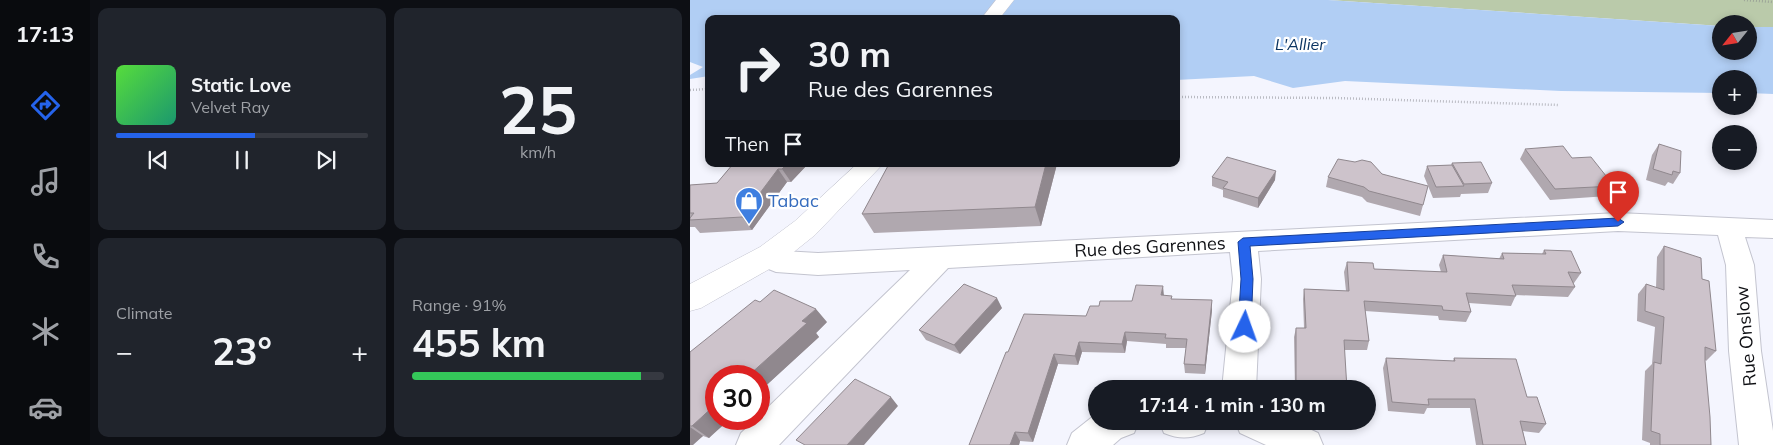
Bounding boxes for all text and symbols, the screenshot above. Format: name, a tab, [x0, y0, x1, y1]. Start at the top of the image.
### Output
north arrow	[1712, 15, 1758, 60]
map controls	[1712, 15, 1757, 170]
text: 17:13	[16, 20, 74, 48]
text: 30 m	[808, 32, 891, 76]
water label: L'Allier	[1275, 34, 1326, 54]
icon: right	[725, 35, 790, 100]
text: 25	[499, 69, 577, 150]
button: +	[1712, 70, 1757, 115]
text: Static Love	[191, 73, 291, 97]
text: Rue des Garennes	[808, 75, 993, 103]
icon: directions	[28, 88, 63, 123]
text: Velvet Ray	[191, 97, 270, 117]
button: −	[1712, 125, 1757, 170]
icon: arrive	[779, 130, 807, 158]
text: Then	[725, 132, 769, 156]
text: km/h	[520, 142, 556, 162]
icon: previous	[144, 146, 172, 174]
icon: pause	[228, 146, 256, 174]
icon: next	[312, 146, 340, 174]
icon: music	[28, 164, 63, 199]
pin	[1597, 171, 1639, 222]
icon: arrive	[1604, 178, 1632, 206]
shop icon: Tabac	[734, 186, 764, 225]
place label: Tabac	[768, 189, 819, 212]
street label: Rue des Garennes	[1074, 231, 1226, 262]
icon: phone	[28, 239, 63, 274]
street label: Rue Onslow	[1730, 284, 1761, 387]
text: Range · 91%	[412, 295, 507, 315]
position arrow	[1218, 300, 1270, 352]
text: Climate	[116, 303, 172, 323]
icon: climate	[28, 314, 63, 349]
text: 455 km	[412, 319, 546, 367]
text: 23°	[212, 327, 272, 375]
text: −	[116, 334, 133, 369]
text: +	[351, 334, 368, 369]
speed limit sign: 30	[705, 365, 770, 430]
icon: car	[28, 390, 63, 425]
text: 17:14 · 1 min · 130 m	[1138, 393, 1326, 417]

